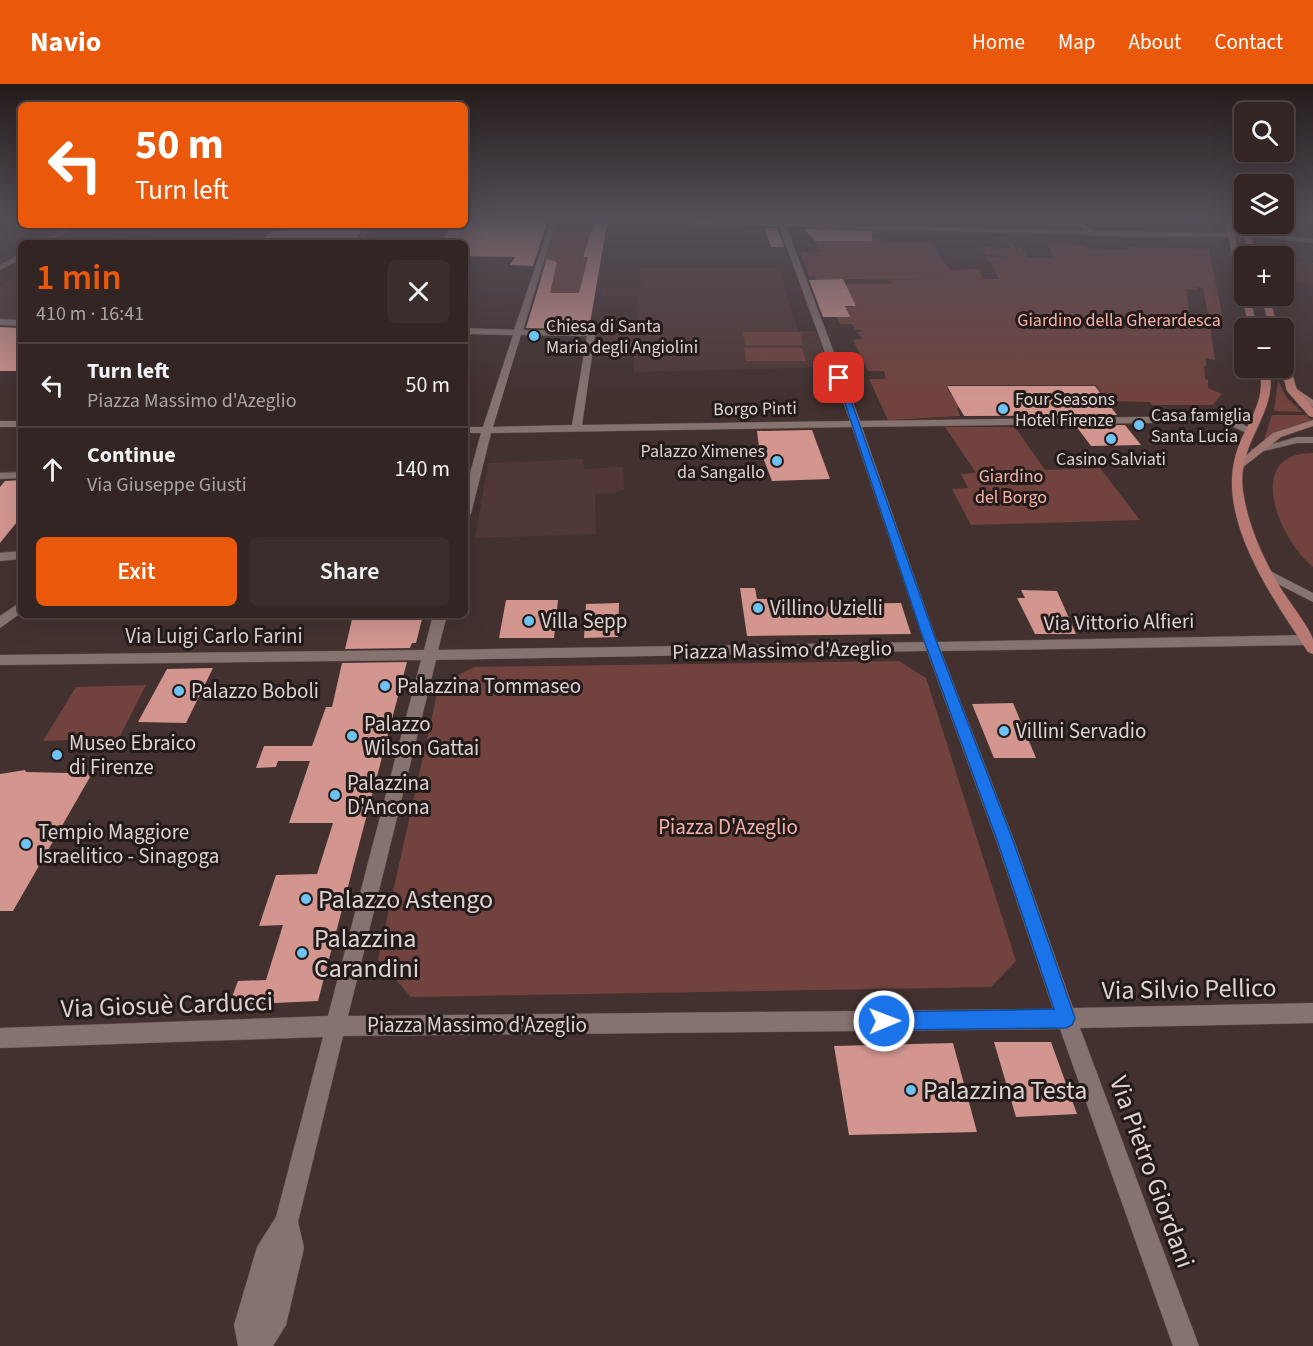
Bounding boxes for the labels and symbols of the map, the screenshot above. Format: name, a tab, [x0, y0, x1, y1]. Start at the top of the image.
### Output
park label: Giardino della Gherardesca	[1017, 308, 1221, 333]
place label: Chiesa di Santa Maria degli Angiolini	[546, 314, 698, 360]
marker: Chiesa di Santa Maria degli Angiolini	[527, 329, 541, 343]
pin	[813, 352, 864, 403]
place label: Four Seasons Hotel Firenze	[1015, 387, 1115, 433]
street label: Borgo Pinti	[713, 396, 797, 422]
marker: Four Seasons Hotel Firenze	[996, 402, 1010, 416]
place label: Casa famiglia Santa Lucia	[1151, 403, 1251, 449]
marker: Casa famiglia Santa Lucia	[1132, 418, 1146, 432]
marker: Casino Salviati	[1104, 432, 1118, 446]
place label: Palazzo Ximenes da Sangallo	[641, 439, 765, 485]
place label: Casino Salviati	[1056, 447, 1166, 472]
marker: Palazzo Ximenes da Sangallo	[770, 454, 784, 468]
park label: Giardino del Borgo	[975, 464, 1047, 510]
place label: Villino Uzielli	[770, 593, 883, 623]
marker: Villino Uzielli	[751, 601, 765, 615]
place label: Villa Sepp	[541, 606, 627, 636]
street label: Via Vittorio Alfieri	[1043, 606, 1195, 638]
marker: Villa Sepp	[522, 614, 536, 628]
street label: Via Luigi Carlo Farini	[125, 621, 303, 651]
street label: Piazza Massimo d'Azeglio	[672, 633, 892, 667]
place label: Palazzina Tommaseo	[397, 671, 581, 701]
place label: Palazzo Boboli	[191, 676, 319, 706]
marker: Palazzina Tommaseo	[378, 679, 392, 693]
marker: Palazzo Boboli	[172, 684, 186, 698]
place label: Palazzo Wilson Gattai	[364, 709, 479, 763]
place label: Villini Servadio	[1016, 716, 1146, 746]
marker: Villini Servadio	[997, 724, 1011, 738]
place label: Museo Ebraico di Firenze	[69, 728, 196, 782]
marker: Palazzo Wilson Gattai	[345, 729, 359, 743]
marker: Museo Ebraico di Firenze	[50, 748, 64, 762]
place label: Palazzina D'Ancona	[347, 768, 430, 822]
marker: Palazzina D'Ancona	[328, 788, 342, 802]
park label: Piazza D'Azeglio	[658, 812, 798, 842]
place label: Tempio Maggiore Israelitico - Sinagoga	[38, 817, 219, 871]
marker: Tempio Maggiore Israelitico - Sinagoga	[19, 837, 33, 851]
place label: Palazzo Astengo	[318, 881, 493, 918]
marker: Palazzo Astengo	[299, 892, 313, 906]
place label: Palazzina Carandini	[314, 920, 419, 987]
marker: Palazzina Carandini	[295, 946, 309, 960]
street label: Via Silvio Pellico	[1101, 969, 1277, 1009]
street label: Via Giosuè Carducci	[60, 983, 274, 1027]
position arrow	[852, 989, 916, 1053]
street label: Piazza Massimo d'Azeglio	[367, 1010, 587, 1040]
street label: Via Pietro Giordani	[1100, 1071, 1204, 1273]
place label: Palazzina Testa	[923, 1072, 1087, 1109]
marker: Palazzina Testa	[904, 1083, 918, 1097]

